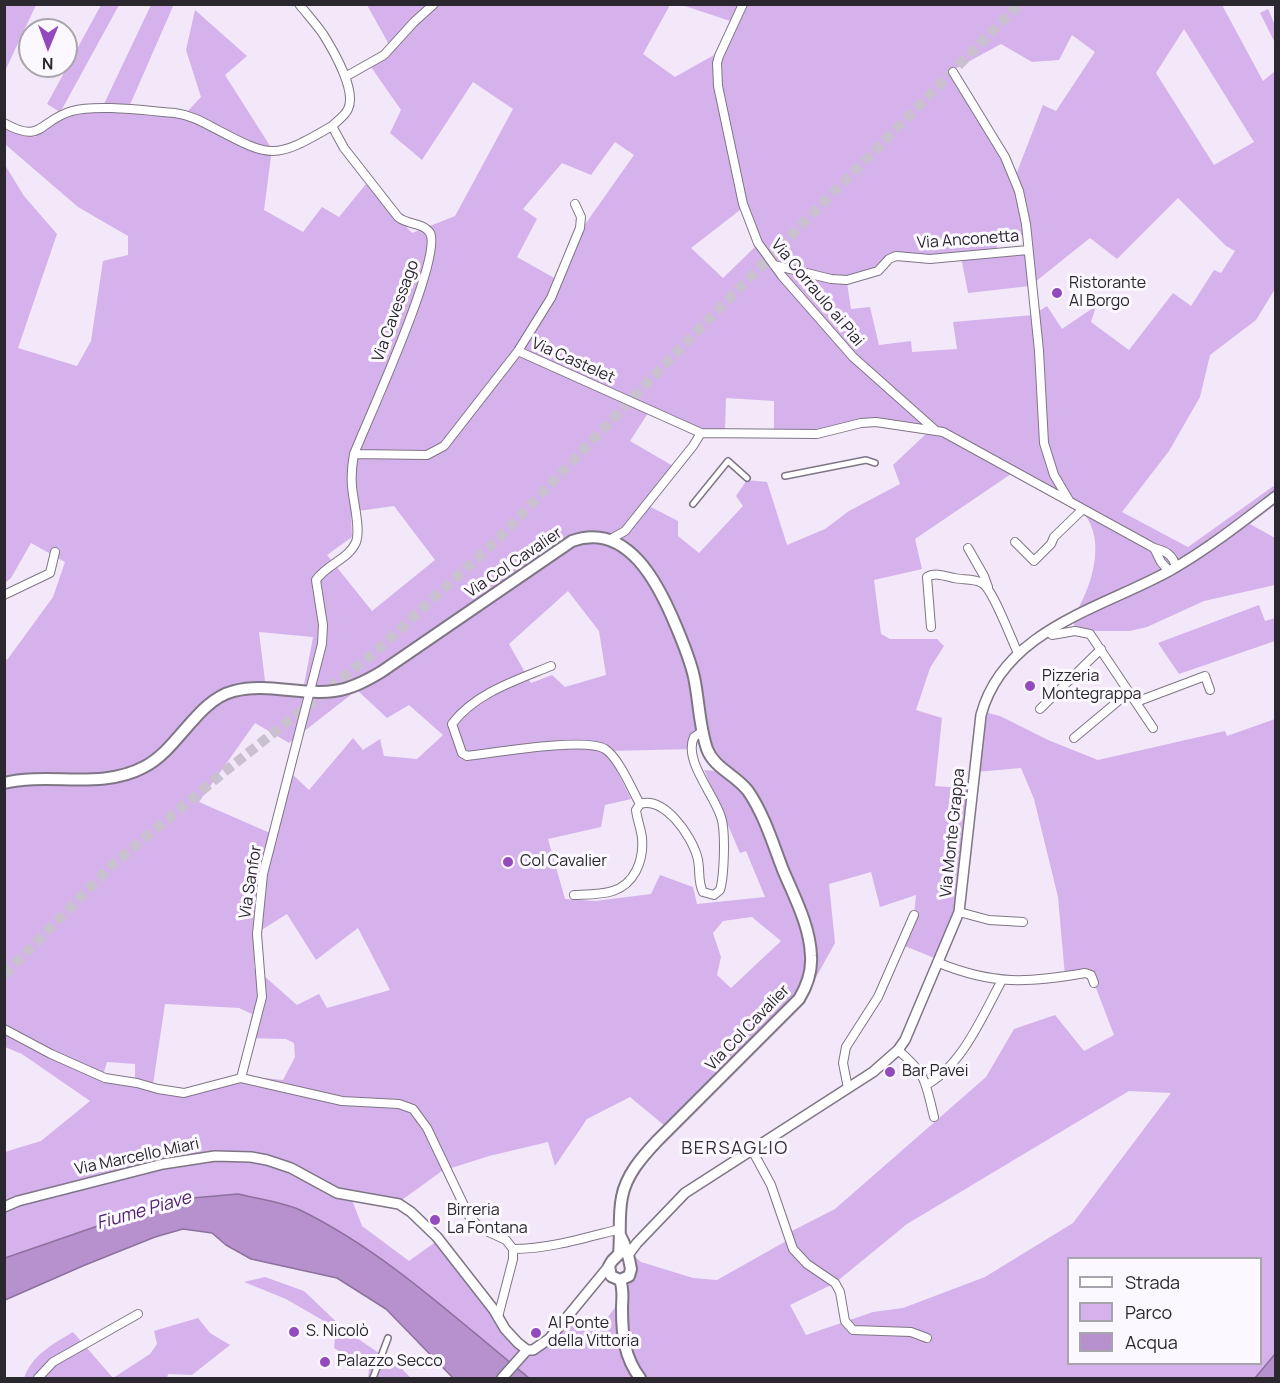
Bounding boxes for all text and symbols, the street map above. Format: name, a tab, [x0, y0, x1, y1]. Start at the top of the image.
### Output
north arrow	[18, 18, 78, 78]
text: N	[42, 53, 54, 75]
street label: Via Anconetta	[916, 227, 1020, 253]
street label: Via Corraulo ai Piai	[767, 236, 867, 350]
street label: Via Cavessago	[369, 257, 423, 365]
place label: Ristorante Al Borgo	[1069, 274, 1146, 312]
marker: Ristorante Al Borgo	[1050, 286, 1064, 300]
street label: Via Castelet	[529, 334, 617, 388]
street label: Via Col Cavalier	[462, 524, 566, 602]
place label: Pizzeria Montegrappa	[1042, 667, 1141, 705]
marker: Pizzeria Montegrappa	[1023, 679, 1037, 693]
street label: Via Monte Grappa	[937, 768, 969, 898]
street label: Via Sanfor	[236, 844, 266, 920]
place label: Col Cavalier	[520, 852, 607, 872]
marker: Col Cavalier	[501, 855, 515, 869]
street label: Via Col Cavalier	[702, 981, 794, 1075]
place label: Bar Pavei	[902, 1062, 968, 1082]
marker: Bar Pavei	[883, 1065, 897, 1079]
street label: Via Marcello Miari	[73, 1134, 201, 1180]
district label: BERSAGLIO	[681, 1138, 789, 1160]
water label: Fiume Piave	[94, 1187, 194, 1235]
place label: Birreria La Fontana	[447, 1201, 528, 1239]
marker: Birreria La Fontana	[428, 1213, 442, 1227]
legend	[1067, 1257, 1262, 1365]
text: Strada	[1125, 1270, 1180, 1294]
text: Parco	[1125, 1300, 1172, 1324]
place label: Al Ponte della Vittoria	[548, 1314, 639, 1352]
place label: S. Nicolò	[306, 1322, 369, 1342]
marker: S. Nicolò	[287, 1325, 301, 1339]
marker: Al Ponte della Vittoria	[529, 1326, 543, 1340]
text: Acqua	[1125, 1330, 1178, 1354]
place label: Palazzo Secco	[337, 1352, 443, 1372]
marker: Palazzo Secco	[318, 1355, 332, 1369]

